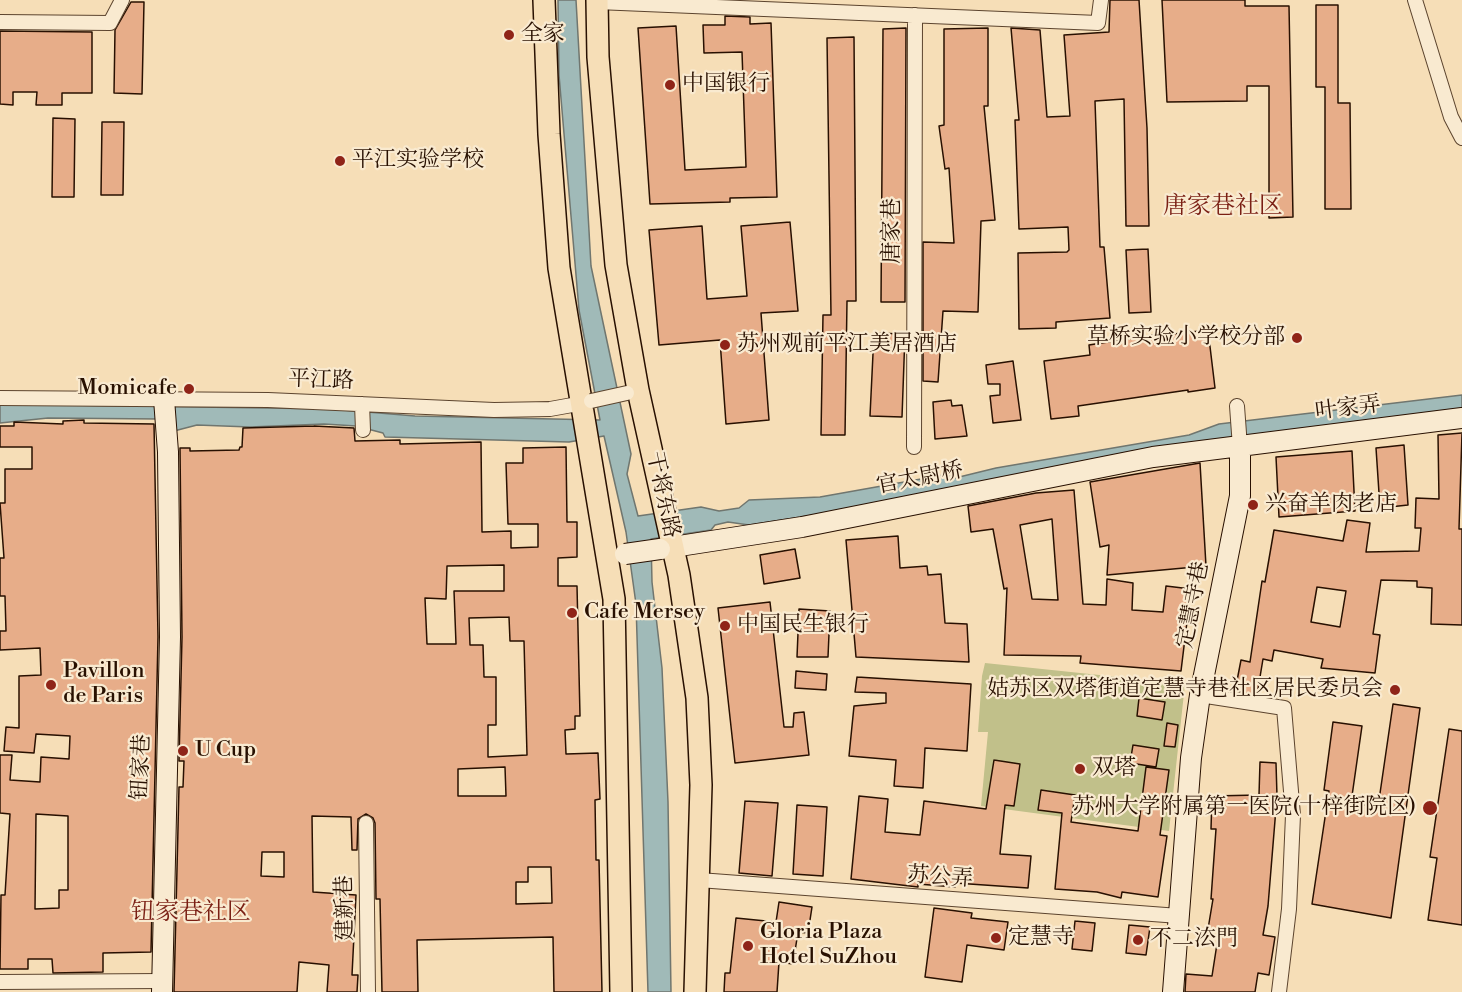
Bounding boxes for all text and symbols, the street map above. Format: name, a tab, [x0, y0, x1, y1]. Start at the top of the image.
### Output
place label: 全家	[521, 22, 565, 48]
marker: 全家	[502, 28, 516, 42]
place label: 中国银行	[682, 72, 770, 98]
marker: 中国银行	[663, 78, 677, 92]
place label: 平江实验学校	[352, 148, 484, 174]
marker: 平江实验学校	[333, 154, 347, 168]
district label: 唐家巷社区	[1163, 193, 1283, 221]
street label: 唐家巷	[880, 198, 906, 264]
place label: 草桥实验小学校分部	[1087, 325, 1285, 351]
marker: 草桥实验小学校分部	[1290, 331, 1304, 345]
place label: 苏州观前平江美居酒店	[737, 332, 957, 358]
marker: 苏州观前平江美居酒店	[718, 338, 732, 352]
street label: 平江路	[288, 367, 354, 395]
place label: Momicafe	[78, 376, 177, 402]
marker: Momicafe	[182, 382, 196, 396]
street label: 叶家弄	[1314, 392, 1382, 426]
street label: 干将东路	[640, 449, 684, 541]
street label: 官太尉桥	[874, 458, 966, 500]
place label: 兴奋羊肉老店	[1265, 492, 1397, 518]
marker: 兴奋羊肉老店	[1246, 498, 1260, 512]
street label: 定慧寺巷	[1173, 559, 1215, 651]
place label: Cafe Mersey	[584, 600, 705, 626]
marker: Cafe Mersey	[565, 606, 579, 620]
place label: 中国民生银行	[737, 613, 869, 639]
marker: 中国民生银行	[718, 619, 732, 633]
place label: Pavillon de Paris	[63, 659, 145, 710]
place label: 姑苏区双塔街道定慧寺巷社区居民委员会	[987, 677, 1383, 703]
marker: Pavillon de Paris	[44, 678, 58, 692]
marker: 姑苏区双塔街道定慧寺巷社区居民委员会	[1388, 683, 1402, 697]
street label: 钮家巷	[128, 734, 156, 800]
place label: U Cup	[195, 738, 256, 764]
marker: U Cup	[176, 744, 190, 758]
place label: 双塔	[1092, 756, 1136, 782]
marker: 双塔	[1073, 762, 1087, 776]
place label: 苏州大学附属第一医院(十梓街院区)	[1072, 795, 1416, 821]
marker: 苏州大学附属第一医院(十梓街院区)	[1421, 799, 1439, 817]
street label: 苏公弄	[906, 863, 974, 893]
street label: 建新巷	[332, 875, 360, 941]
district label: 钮家巷社区	[131, 899, 251, 927]
place label: Gloria Plaza Hotel SuZhou	[760, 920, 897, 972]
place label: 定慧寺	[1008, 925, 1074, 951]
place label: 不二㳒門	[1150, 927, 1238, 953]
marker: 定慧寺	[989, 931, 1003, 945]
marker: 不二㳒門	[1131, 933, 1145, 947]
marker: Gloria Plaza Hotel SuZhou	[741, 939, 755, 953]

